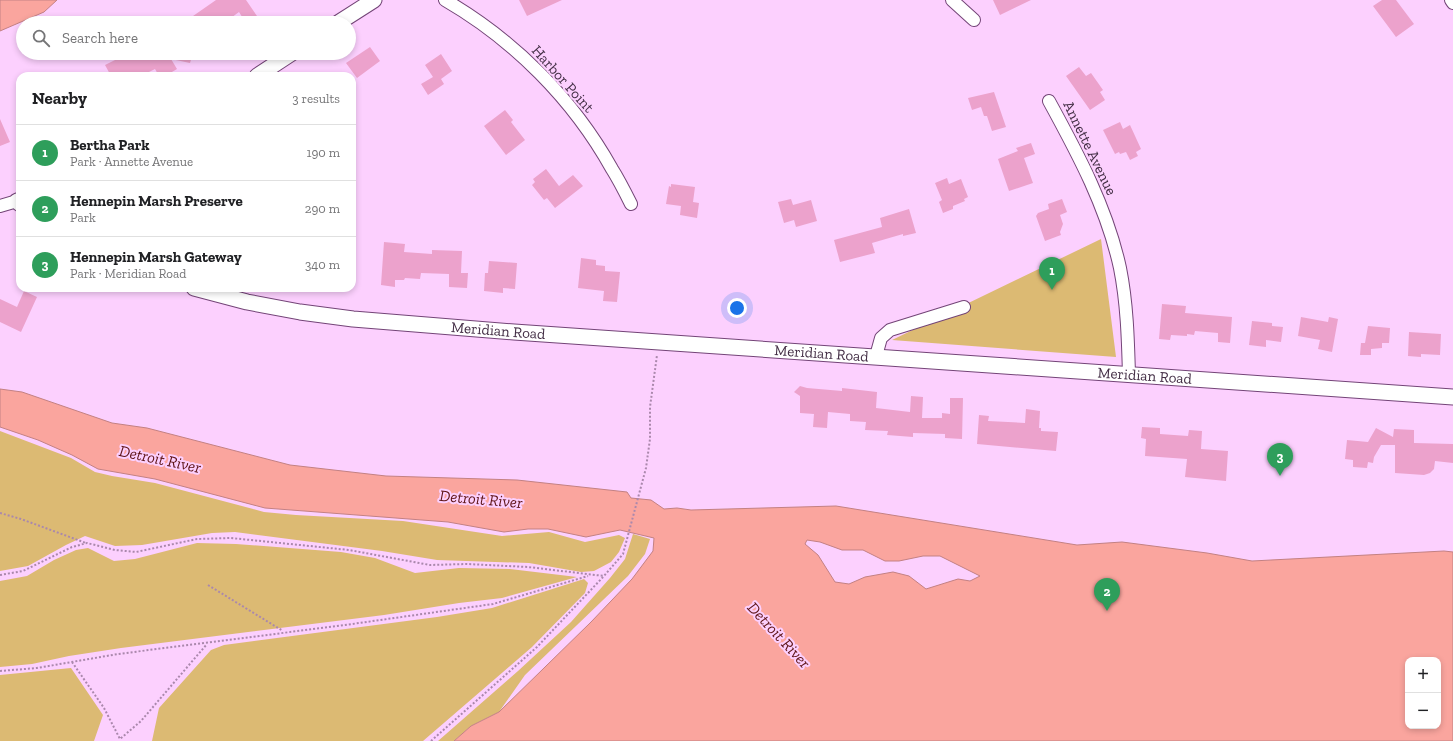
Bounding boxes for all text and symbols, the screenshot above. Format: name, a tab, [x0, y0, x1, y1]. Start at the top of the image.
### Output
search box	[16, 16, 356, 60]
icon: search	[30, 27, 52, 49]
text: Search here	[62, 29, 138, 47]
street label: Harbor Point	[528, 42, 598, 117]
text: Nearby	[32, 88, 87, 108]
text: 3 results	[292, 91, 340, 106]
street label: Annette Avenue	[1059, 98, 1121, 198]
text: Bertha Park	[70, 136, 150, 154]
text: 1	[42, 145, 48, 160]
text: 190 m	[306, 145, 340, 160]
text: Park · Annette Avenue	[70, 154, 193, 169]
text: Hennepin Marsh Preserve	[70, 192, 243, 210]
text: 2	[42, 201, 48, 216]
text: 290 m	[305, 201, 340, 216]
text: Park	[70, 210, 96, 225]
text: Hennepin Marsh Gateway	[70, 248, 242, 266]
text: 3	[42, 257, 48, 272]
text: 340 m	[305, 257, 340, 272]
pin: 1	[1039, 257, 1065, 290]
text: Park · Meridian Road	[70, 266, 186, 281]
your location	[727, 298, 747, 318]
street label: Meridian Road	[451, 318, 547, 343]
street label: Meridian Road	[774, 341, 870, 366]
street label: Meridian Road	[1097, 363, 1193, 388]
water label: Detroit River	[117, 441, 203, 477]
pin: 3	[1267, 443, 1293, 476]
water label: Detroit River	[439, 486, 524, 512]
pin: 2	[1094, 578, 1120, 611]
water label: Detroit River	[744, 598, 815, 672]
map controls	[1405, 657, 1441, 729]
button: +	[1405, 657, 1441, 693]
button: −	[1405, 693, 1441, 729]

